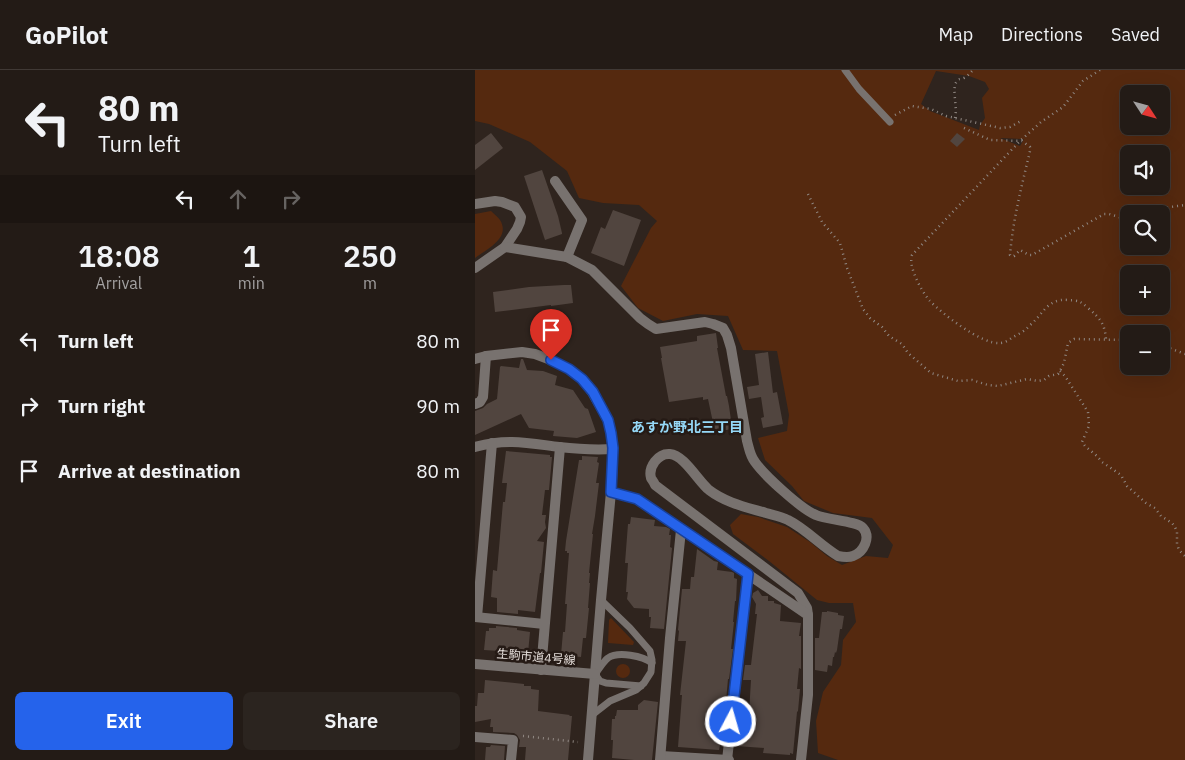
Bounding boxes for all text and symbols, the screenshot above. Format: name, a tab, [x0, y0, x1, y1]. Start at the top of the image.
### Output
text: GoPilot	[25, 19, 108, 51]
text: Map	[938, 23, 973, 46]
text: Directions	[1001, 23, 1083, 46]
text: Saved	[1111, 23, 1160, 46]
text: 80 m	[98, 85, 180, 131]
north arrow	[1120, 85, 1170, 135]
map controls	[1120, 85, 1170, 375]
icon: left	[15, 90, 80, 155]
text: Turn left	[98, 129, 181, 158]
button: sound	[1120, 145, 1170, 195]
icon: left	[171, 185, 199, 213]
icon: ahead	[224, 185, 252, 213]
icon: right	[277, 185, 305, 213]
button: search	[1120, 205, 1170, 255]
text: 18:08	[78, 236, 160, 275]
text: 1	[242, 236, 260, 275]
text: 250	[343, 236, 397, 275]
button: +	[1120, 265, 1170, 315]
text: Arrival	[96, 273, 142, 293]
text: min	[238, 273, 265, 293]
text: m	[363, 273, 377, 293]
pin	[530, 309, 572, 360]
icon: arrive	[537, 316, 565, 344]
button: −	[1120, 325, 1170, 375]
icon: left	[15, 327, 43, 355]
text: Turn left	[58, 329, 134, 353]
text: 80 m	[416, 329, 460, 353]
icon: right	[15, 392, 43, 420]
text: Turn right	[58, 394, 145, 418]
text: 90 m	[416, 394, 460, 418]
district label: あすか野北三丁目	[631, 418, 743, 436]
icon: arrive	[15, 457, 43, 485]
text: Arrive at destination	[58, 459, 241, 483]
text: 80 m	[416, 459, 460, 483]
street label: 生駒市道4号線	[496, 646, 576, 667]
button: Exit	[15, 692, 233, 750]
button: Share	[243, 692, 460, 750]
position arrow	[704, 695, 756, 747]

